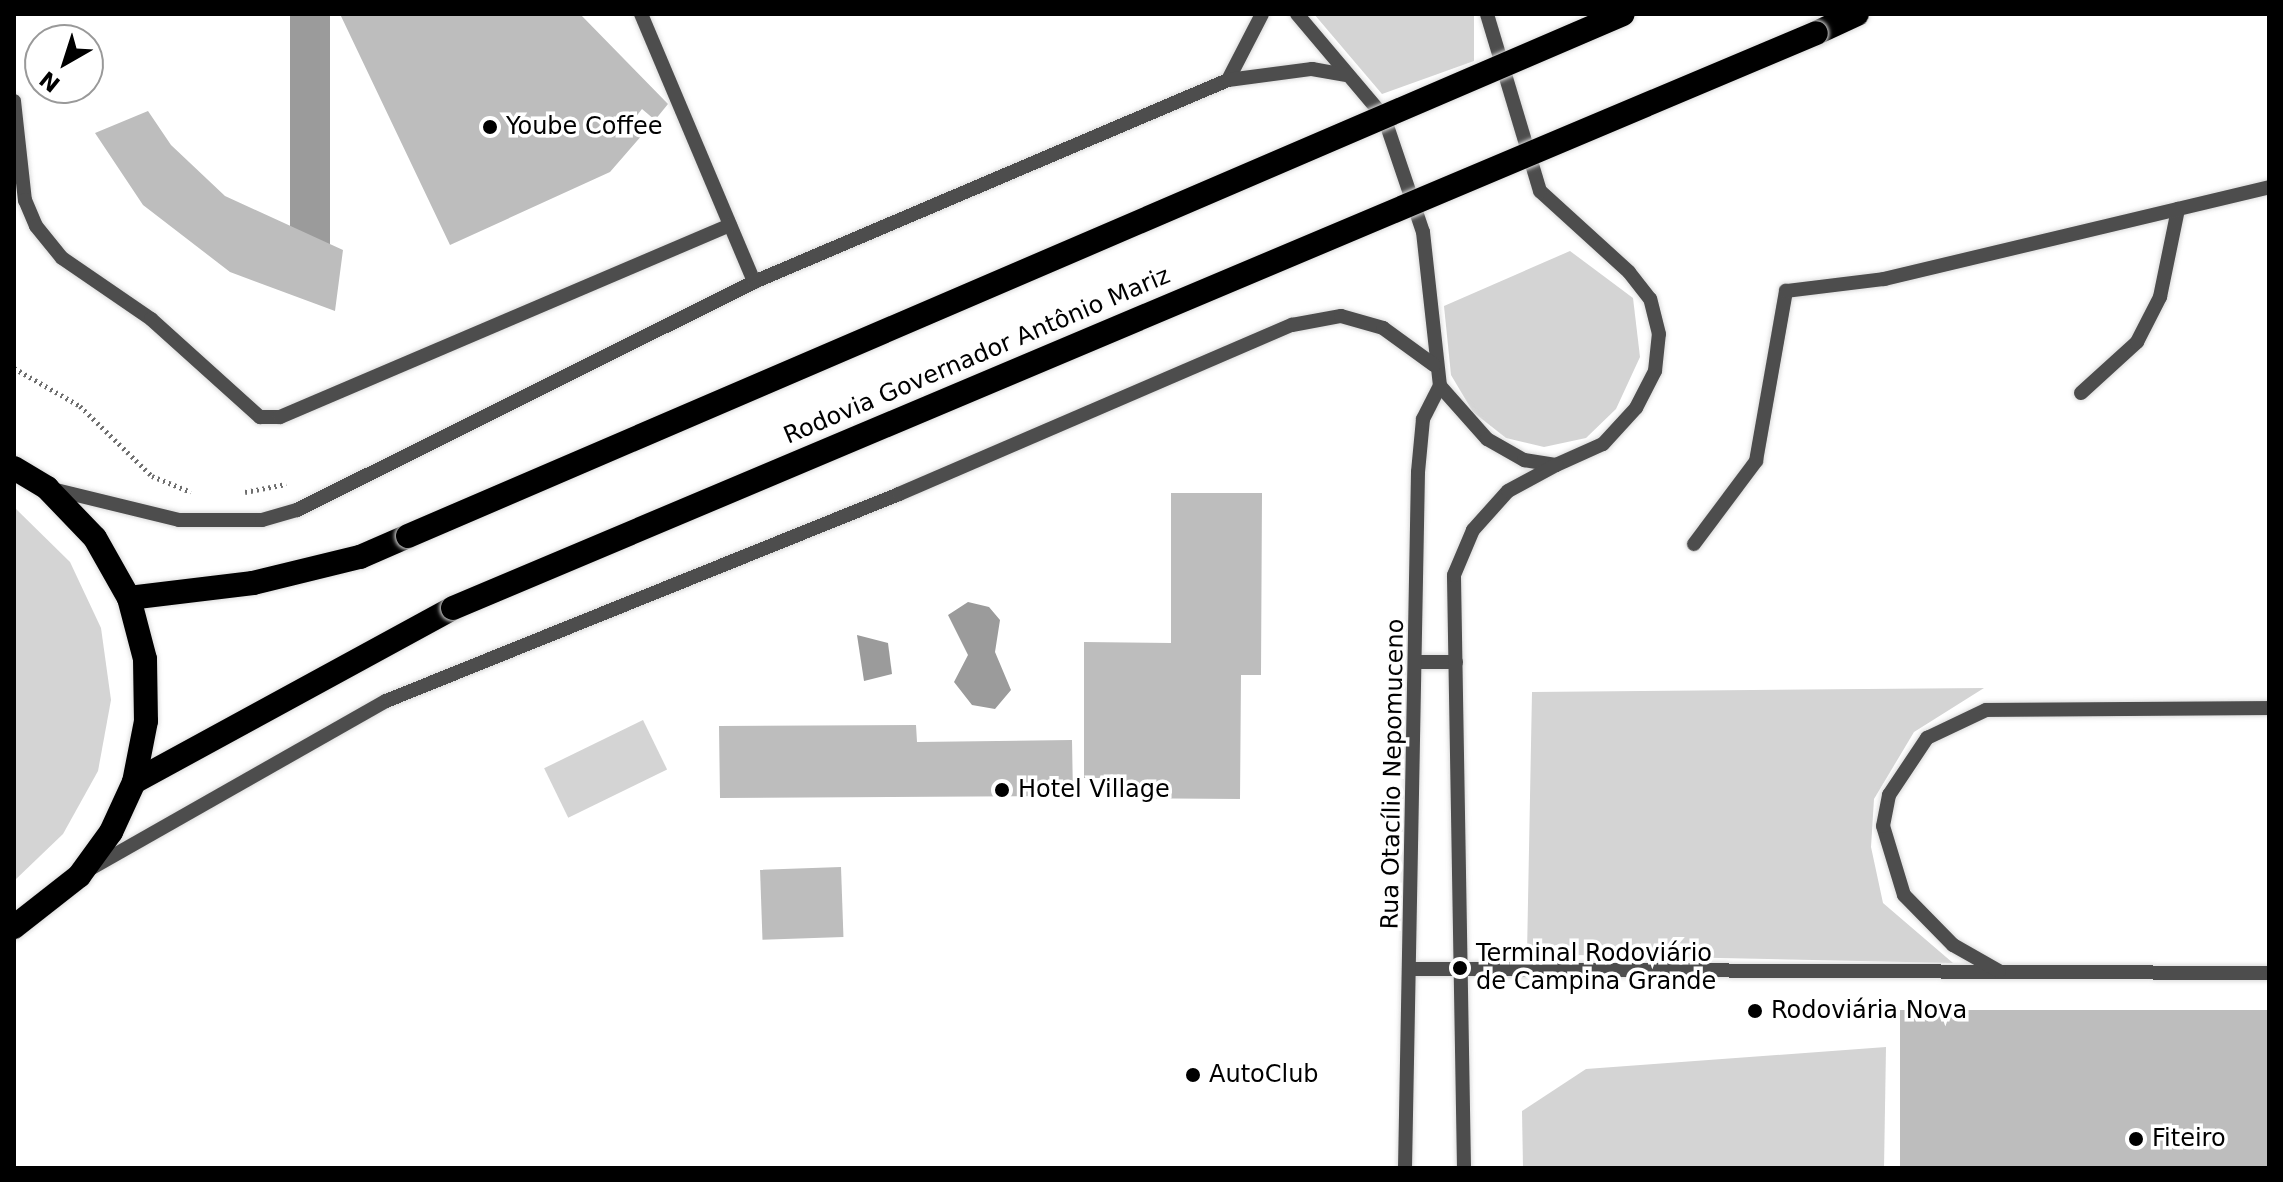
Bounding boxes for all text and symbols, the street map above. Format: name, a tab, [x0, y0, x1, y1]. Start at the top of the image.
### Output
north arrow	[24, 24, 104, 104]
text: N	[35, 66, 65, 97]
place label: Yoube Coffee	[506, 113, 663, 141]
marker: Yoube Coffee	[481, 118, 499, 136]
street label: Rodovia Governador Antônio Mariz	[779, 261, 1175, 451]
street label: Rua Otacílio Nepomuceno	[1376, 618, 1410, 930]
place label: Hotel Village	[1018, 776, 1170, 804]
marker: Hotel Village	[993, 781, 1011, 799]
place label: Terminal Rodoviário de Campina Grande	[1476, 940, 1716, 996]
marker: Terminal Rodoviário de Campina Grande	[1451, 959, 1469, 977]
place label: Rodoviária Nova	[1771, 997, 1967, 1025]
marker: Rodoviária Nova	[1746, 1002, 1764, 1020]
place label: AutoClub	[1209, 1061, 1319, 1089]
marker: AutoClub	[1184, 1066, 1202, 1084]
place label: Fiteiro	[2152, 1125, 2226, 1153]
marker: Fiteiro	[2127, 1130, 2145, 1148]

